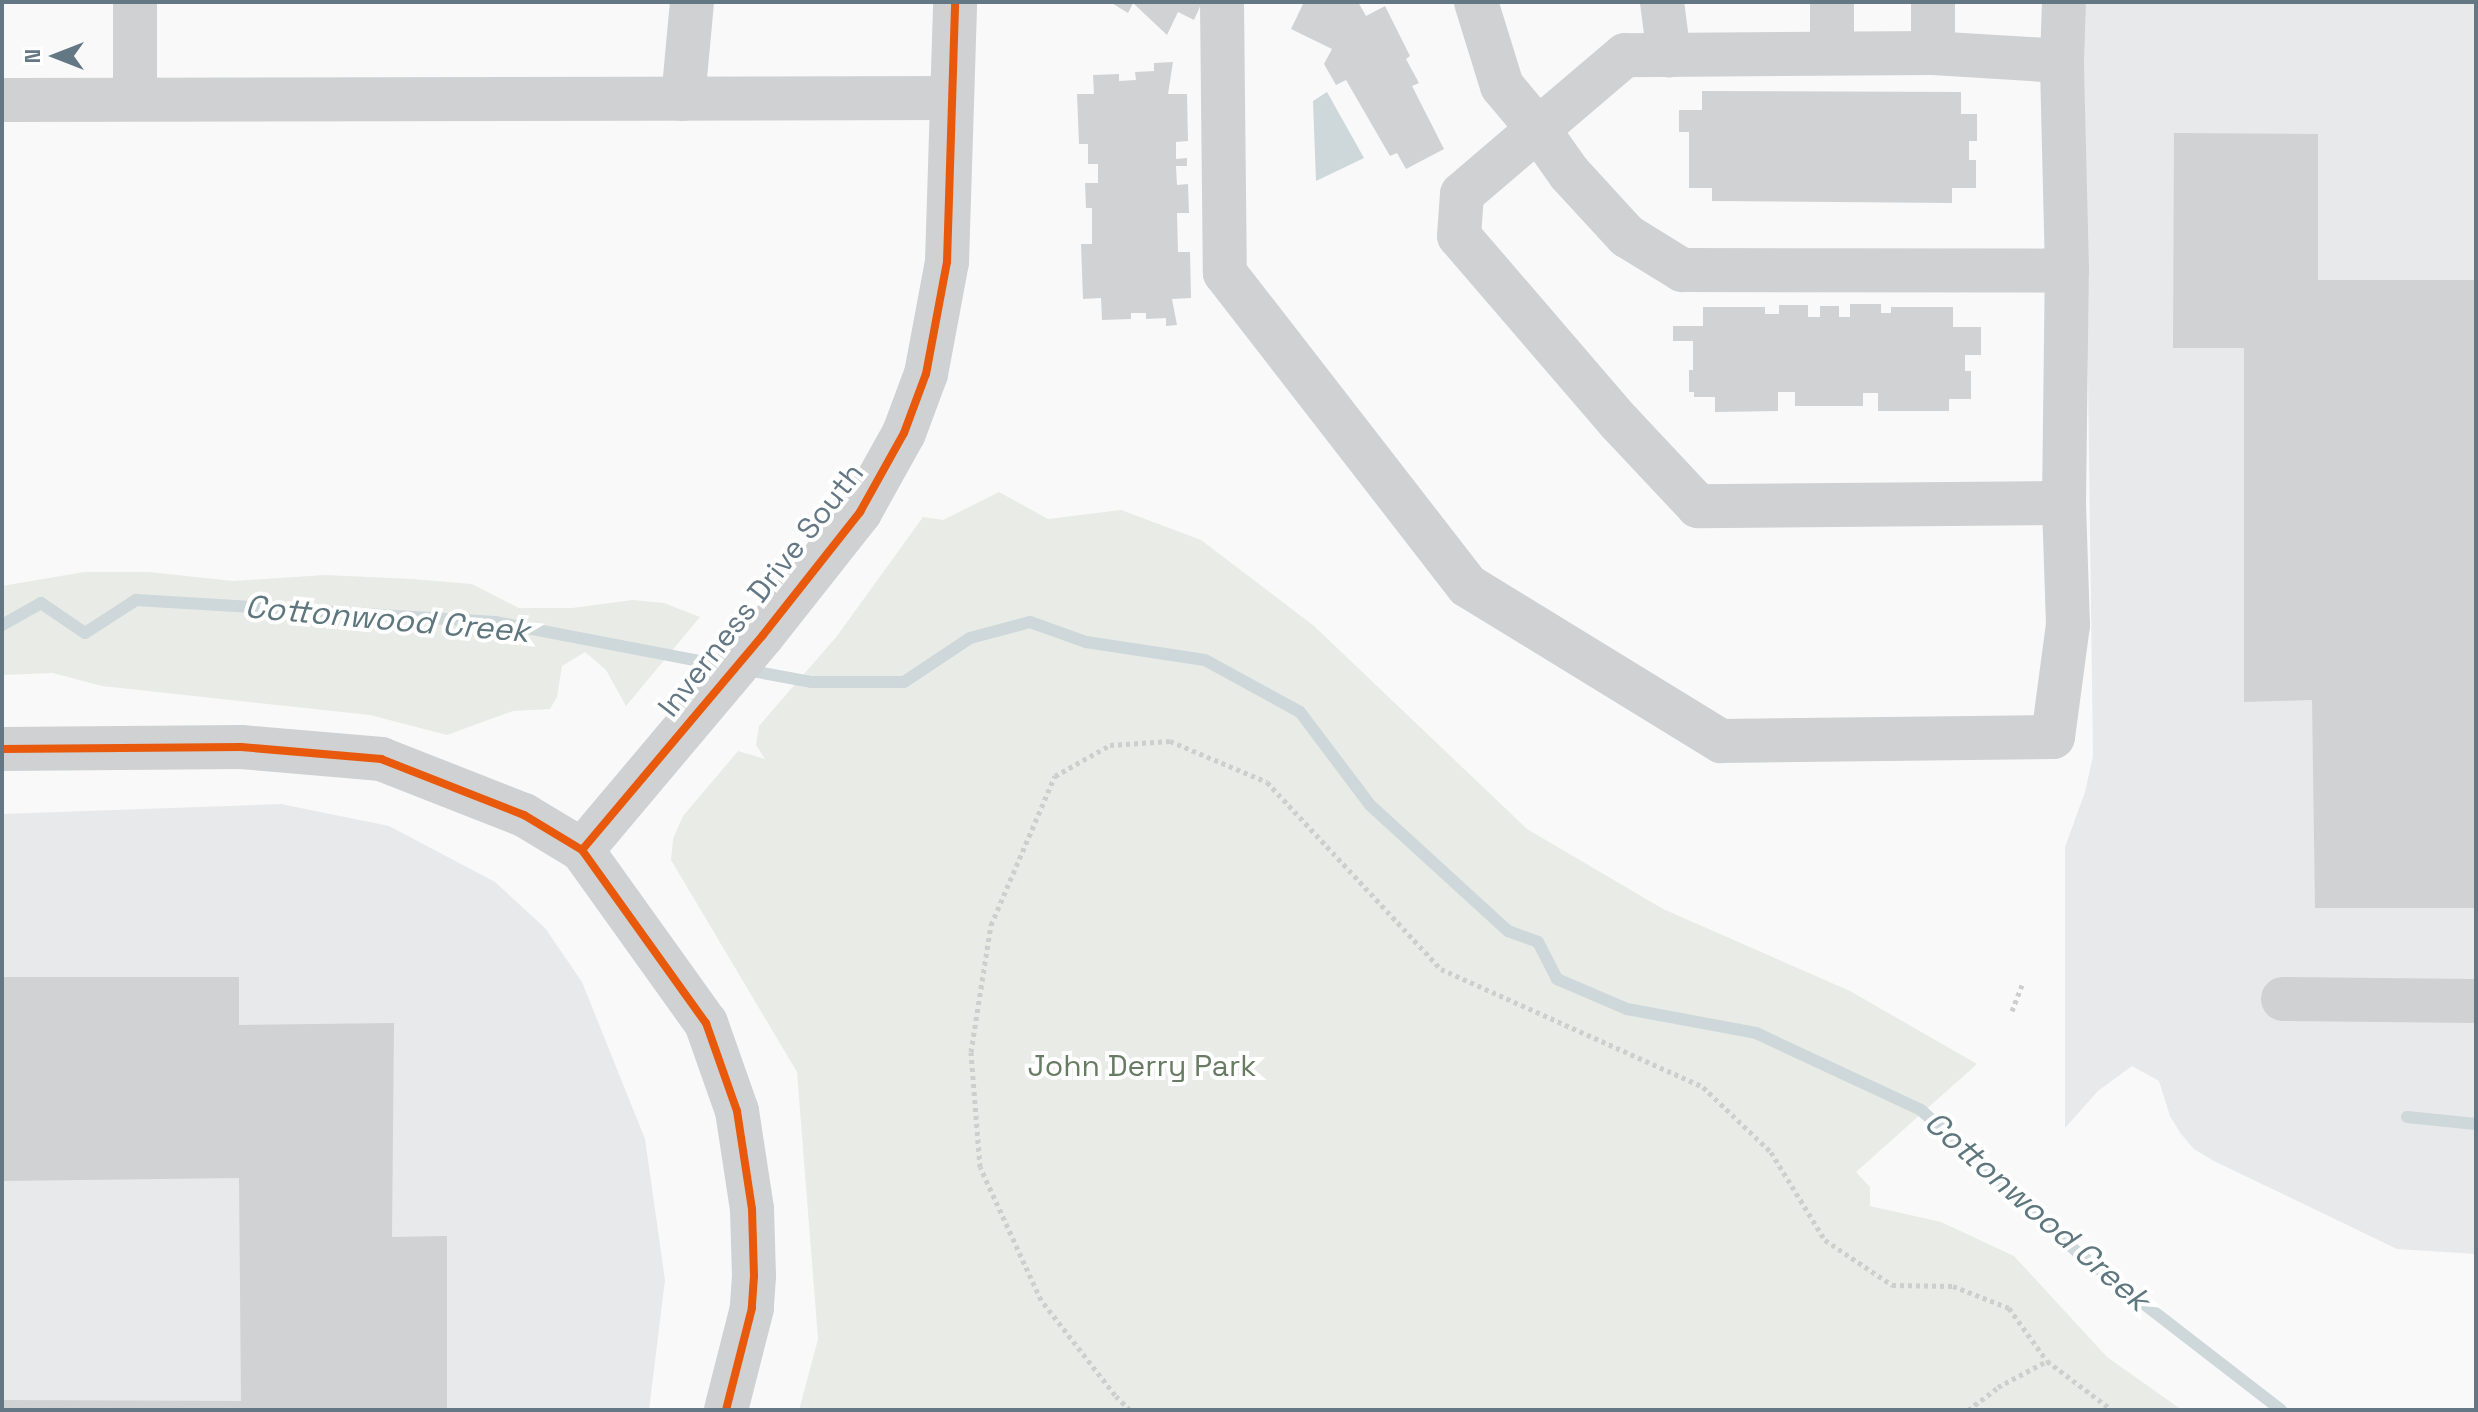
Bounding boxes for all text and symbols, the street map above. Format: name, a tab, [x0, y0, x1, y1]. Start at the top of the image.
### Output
north arrow	[16, 16, 96, 96]
text: N	[18, 49, 46, 63]
street label: Inverness Drive South	[651, 456, 871, 724]
water label: Cottonwood Creek	[243, 587, 531, 651]
park label: John Derry Park	[1028, 1048, 1256, 1084]
water label: Cottonwood Creek	[1917, 1103, 2157, 1319]

